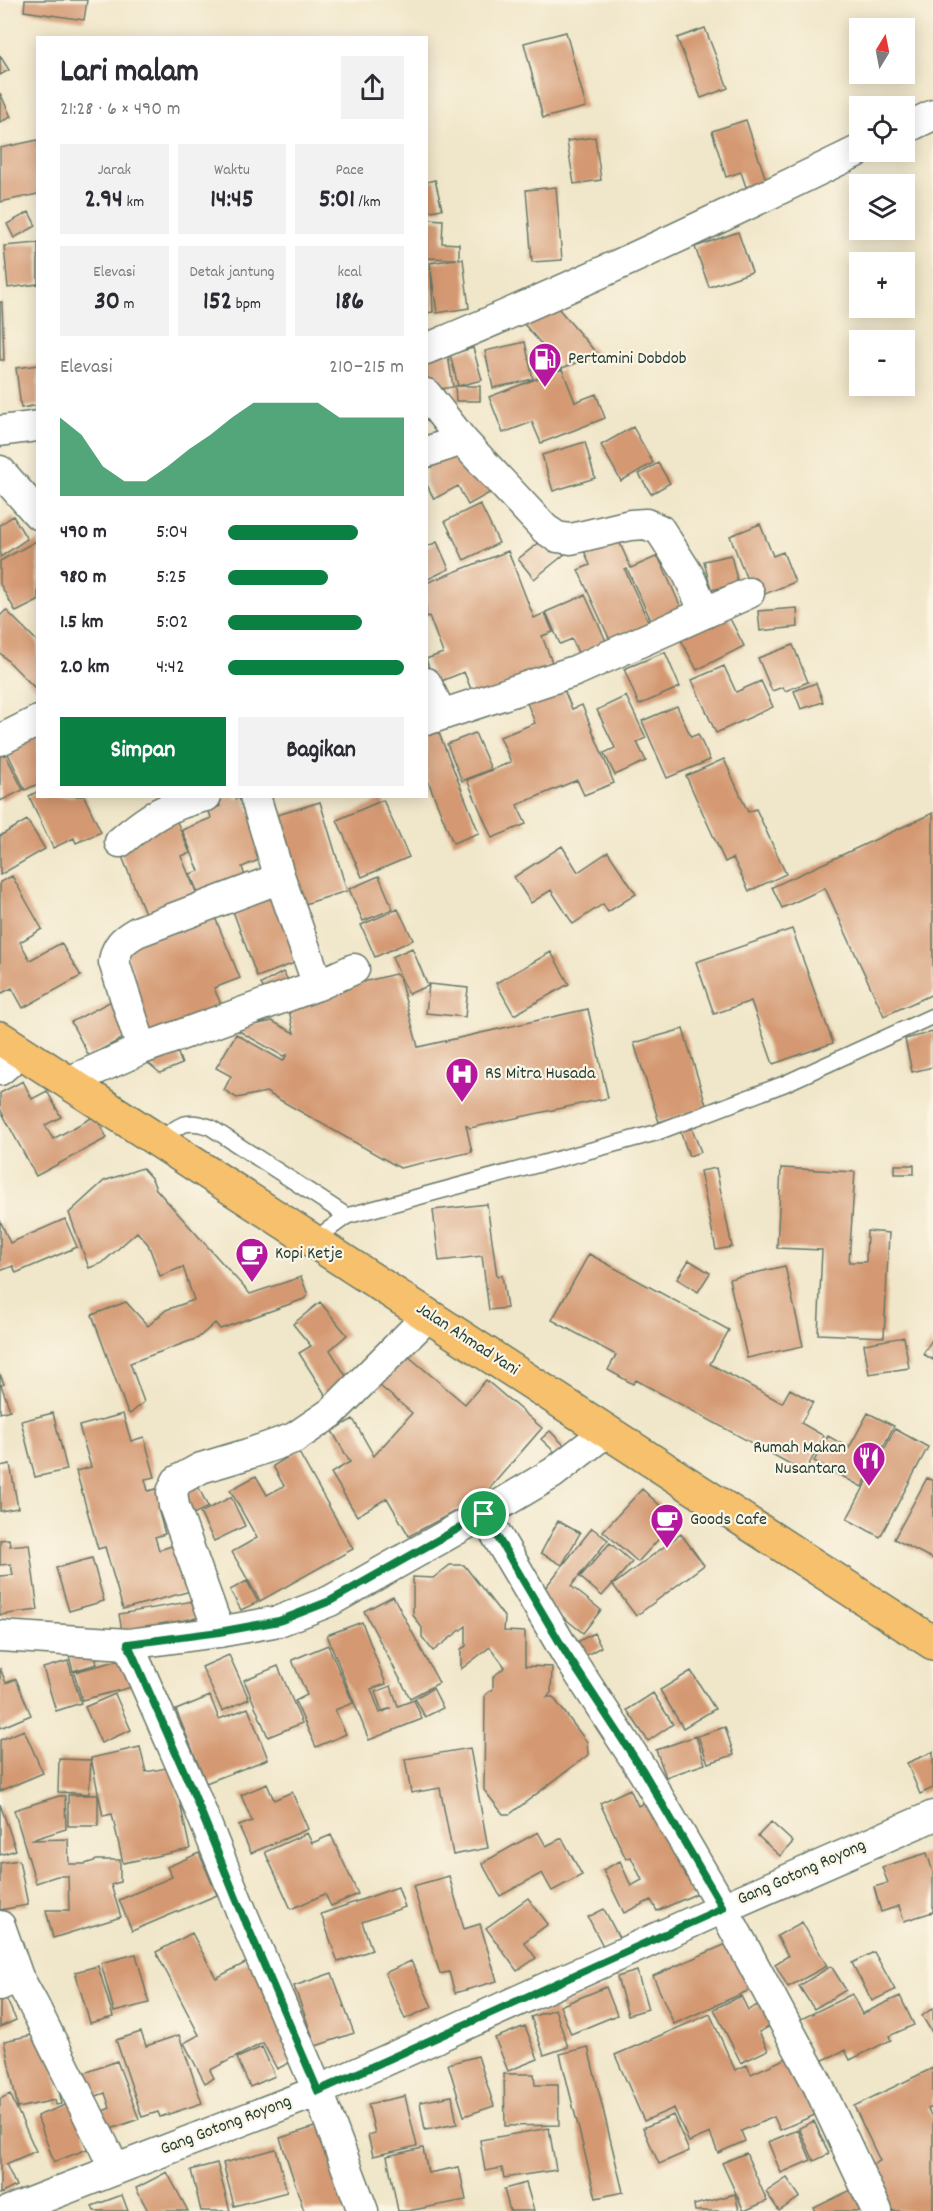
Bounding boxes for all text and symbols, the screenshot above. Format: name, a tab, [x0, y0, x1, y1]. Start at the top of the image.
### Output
north arrow	[849, 18, 915, 84]
map controls	[849, 18, 915, 396]
text: Lari malam	[60, 50, 199, 97]
button: share	[341, 56, 404, 119]
text: 21:28 · 6 × 490 m	[60, 96, 180, 124]
button: locate	[849, 96, 915, 162]
text: Jarak	[98, 159, 131, 182]
text: Waktu	[214, 159, 250, 182]
text: Pace	[336, 159, 364, 182]
button: layers	[849, 174, 915, 240]
text: 2.94	[85, 182, 123, 219]
text: 14:45	[210, 182, 254, 219]
text: 5:01	[319, 182, 355, 219]
text: km	[123, 191, 144, 214]
text: /km	[355, 191, 381, 214]
button: +	[849, 252, 915, 318]
text: Elevasi	[93, 261, 135, 284]
text: Detak jantung	[189, 261, 275, 284]
text: kcal	[338, 261, 362, 284]
text: 30	[94, 284, 120, 321]
text: 152	[203, 284, 232, 321]
text: 186	[335, 284, 364, 321]
text: m	[120, 293, 135, 316]
text: bpm	[232, 293, 261, 316]
button: −	[849, 330, 915, 396]
fuel station icon: Pertamini Dobdob	[527, 341, 563, 388]
place label: Pertamini Dobdob	[568, 347, 687, 372]
text: Elevasi	[60, 354, 112, 382]
text: 210–215 m	[329, 354, 404, 382]
text: 490 m	[60, 519, 107, 547]
text: 5:04	[156, 519, 188, 547]
text: 980 m	[60, 564, 106, 592]
text: 5:25	[156, 564, 187, 592]
text: 1.5 km	[60, 609, 103, 637]
text: 5:02	[156, 609, 188, 637]
text: 2.0 km	[60, 654, 109, 682]
text: 4:42	[156, 654, 185, 682]
button: Simpan	[60, 717, 226, 786]
button: Bagikan	[238, 717, 404, 786]
hospital icon: RS Mitra Husada	[444, 1056, 480, 1103]
place label: RS Mitra Husada	[485, 1062, 596, 1087]
cafe icon: Kopi Ketje	[234, 1236, 270, 1283]
place label: Kopi Ketje	[275, 1242, 343, 1267]
street label: Jalan Ahmad Yani	[411, 1297, 523, 1383]
place label: Rumah Makan Nusantara	[753, 1436, 847, 1482]
restaurant icon: Rumah Makan Nusantara	[851, 1440, 887, 1487]
pin	[458, 1488, 509, 1539]
icon: arrive	[467, 1497, 500, 1530]
cafe icon: Goods Cafe	[649, 1502, 685, 1549]
place label: Goods Cafe	[690, 1508, 767, 1533]
street label: Gang Gotong Royong	[734, 1833, 870, 1913]
street label: Gang Gotong Royong	[157, 2090, 295, 2162]

